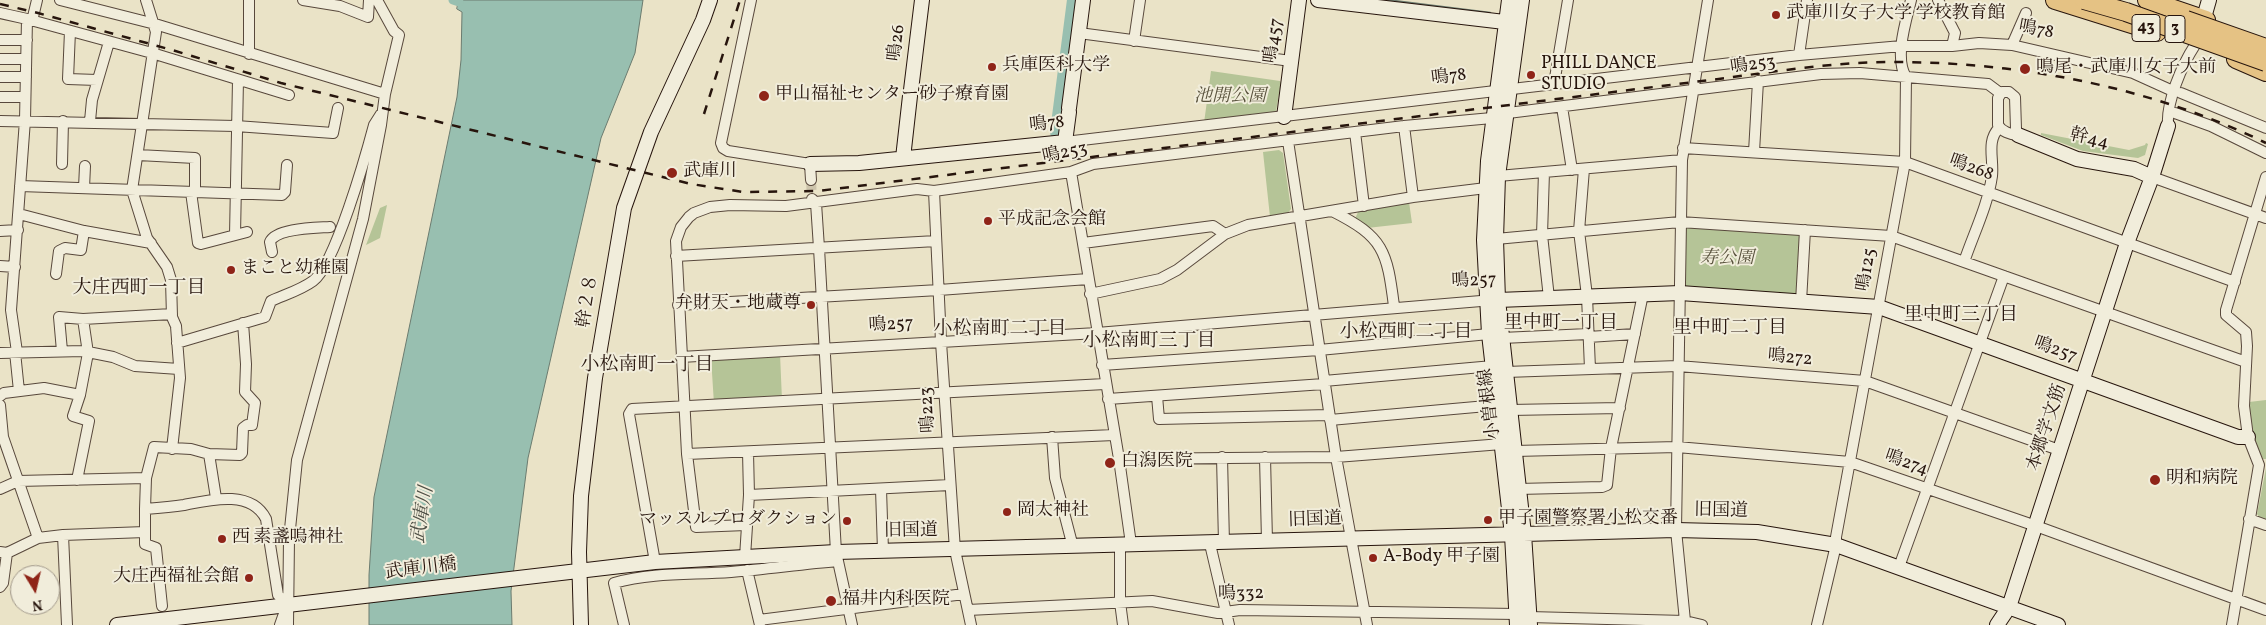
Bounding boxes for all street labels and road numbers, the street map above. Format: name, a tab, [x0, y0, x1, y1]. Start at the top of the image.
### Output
road number: 43	[2132, 14, 2160, 42]
road number: 3	[2165, 15, 2185, 42]
street label: 鳴457	[1261, 17, 1289, 65]
street label: 鳴78	[2017, 17, 2055, 45]
street label: 鳴26	[885, 23, 911, 63]
street label: 鳴253	[1729, 52, 1777, 80]
street label: 鳴78	[1430, 65, 1468, 91]
street label: 鳴78	[1028, 112, 1066, 138]
street label: 幹44	[2067, 125, 2111, 155]
street label: 鳴253	[1040, 139, 1090, 169]
street label: 鳴268	[1946, 151, 1996, 187]
street label: 鳴125	[1854, 247, 1882, 293]
street label: 鳴257	[1451, 270, 1497, 294]
street label: 幹２８	[574, 273, 604, 329]
street label: 鳴257	[868, 314, 914, 338]
street label: 鳴257	[2030, 333, 2080, 369]
street label: 鳴272	[1767, 346, 1813, 372]
street label: 小曽根線	[1476, 367, 1506, 441]
street label: 本郷学文筋	[2024, 382, 2072, 474]
street label: 鳴223	[917, 386, 941, 434]
street label: 鳴274	[1881, 446, 1931, 482]
street label: 旧国道	[1694, 501, 1748, 523]
street label: 旧国道	[1288, 509, 1342, 533]
street label: 旧国道	[884, 521, 938, 543]
street label: 武庫川橋	[384, 555, 458, 585]
street label: 鳴332	[1218, 584, 1264, 606]

